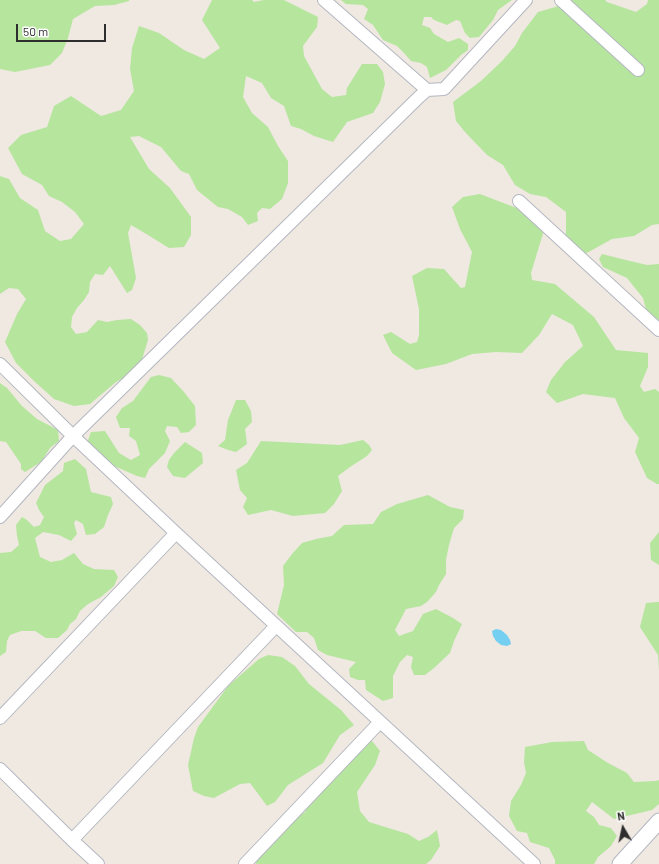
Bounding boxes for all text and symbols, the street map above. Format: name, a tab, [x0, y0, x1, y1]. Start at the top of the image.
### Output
scale bar	[18, 16, 108, 42]
text: 50 m	[23, 24, 48, 38]
north arrow	[603, 808, 643, 848]
text: N	[616, 809, 626, 823]

